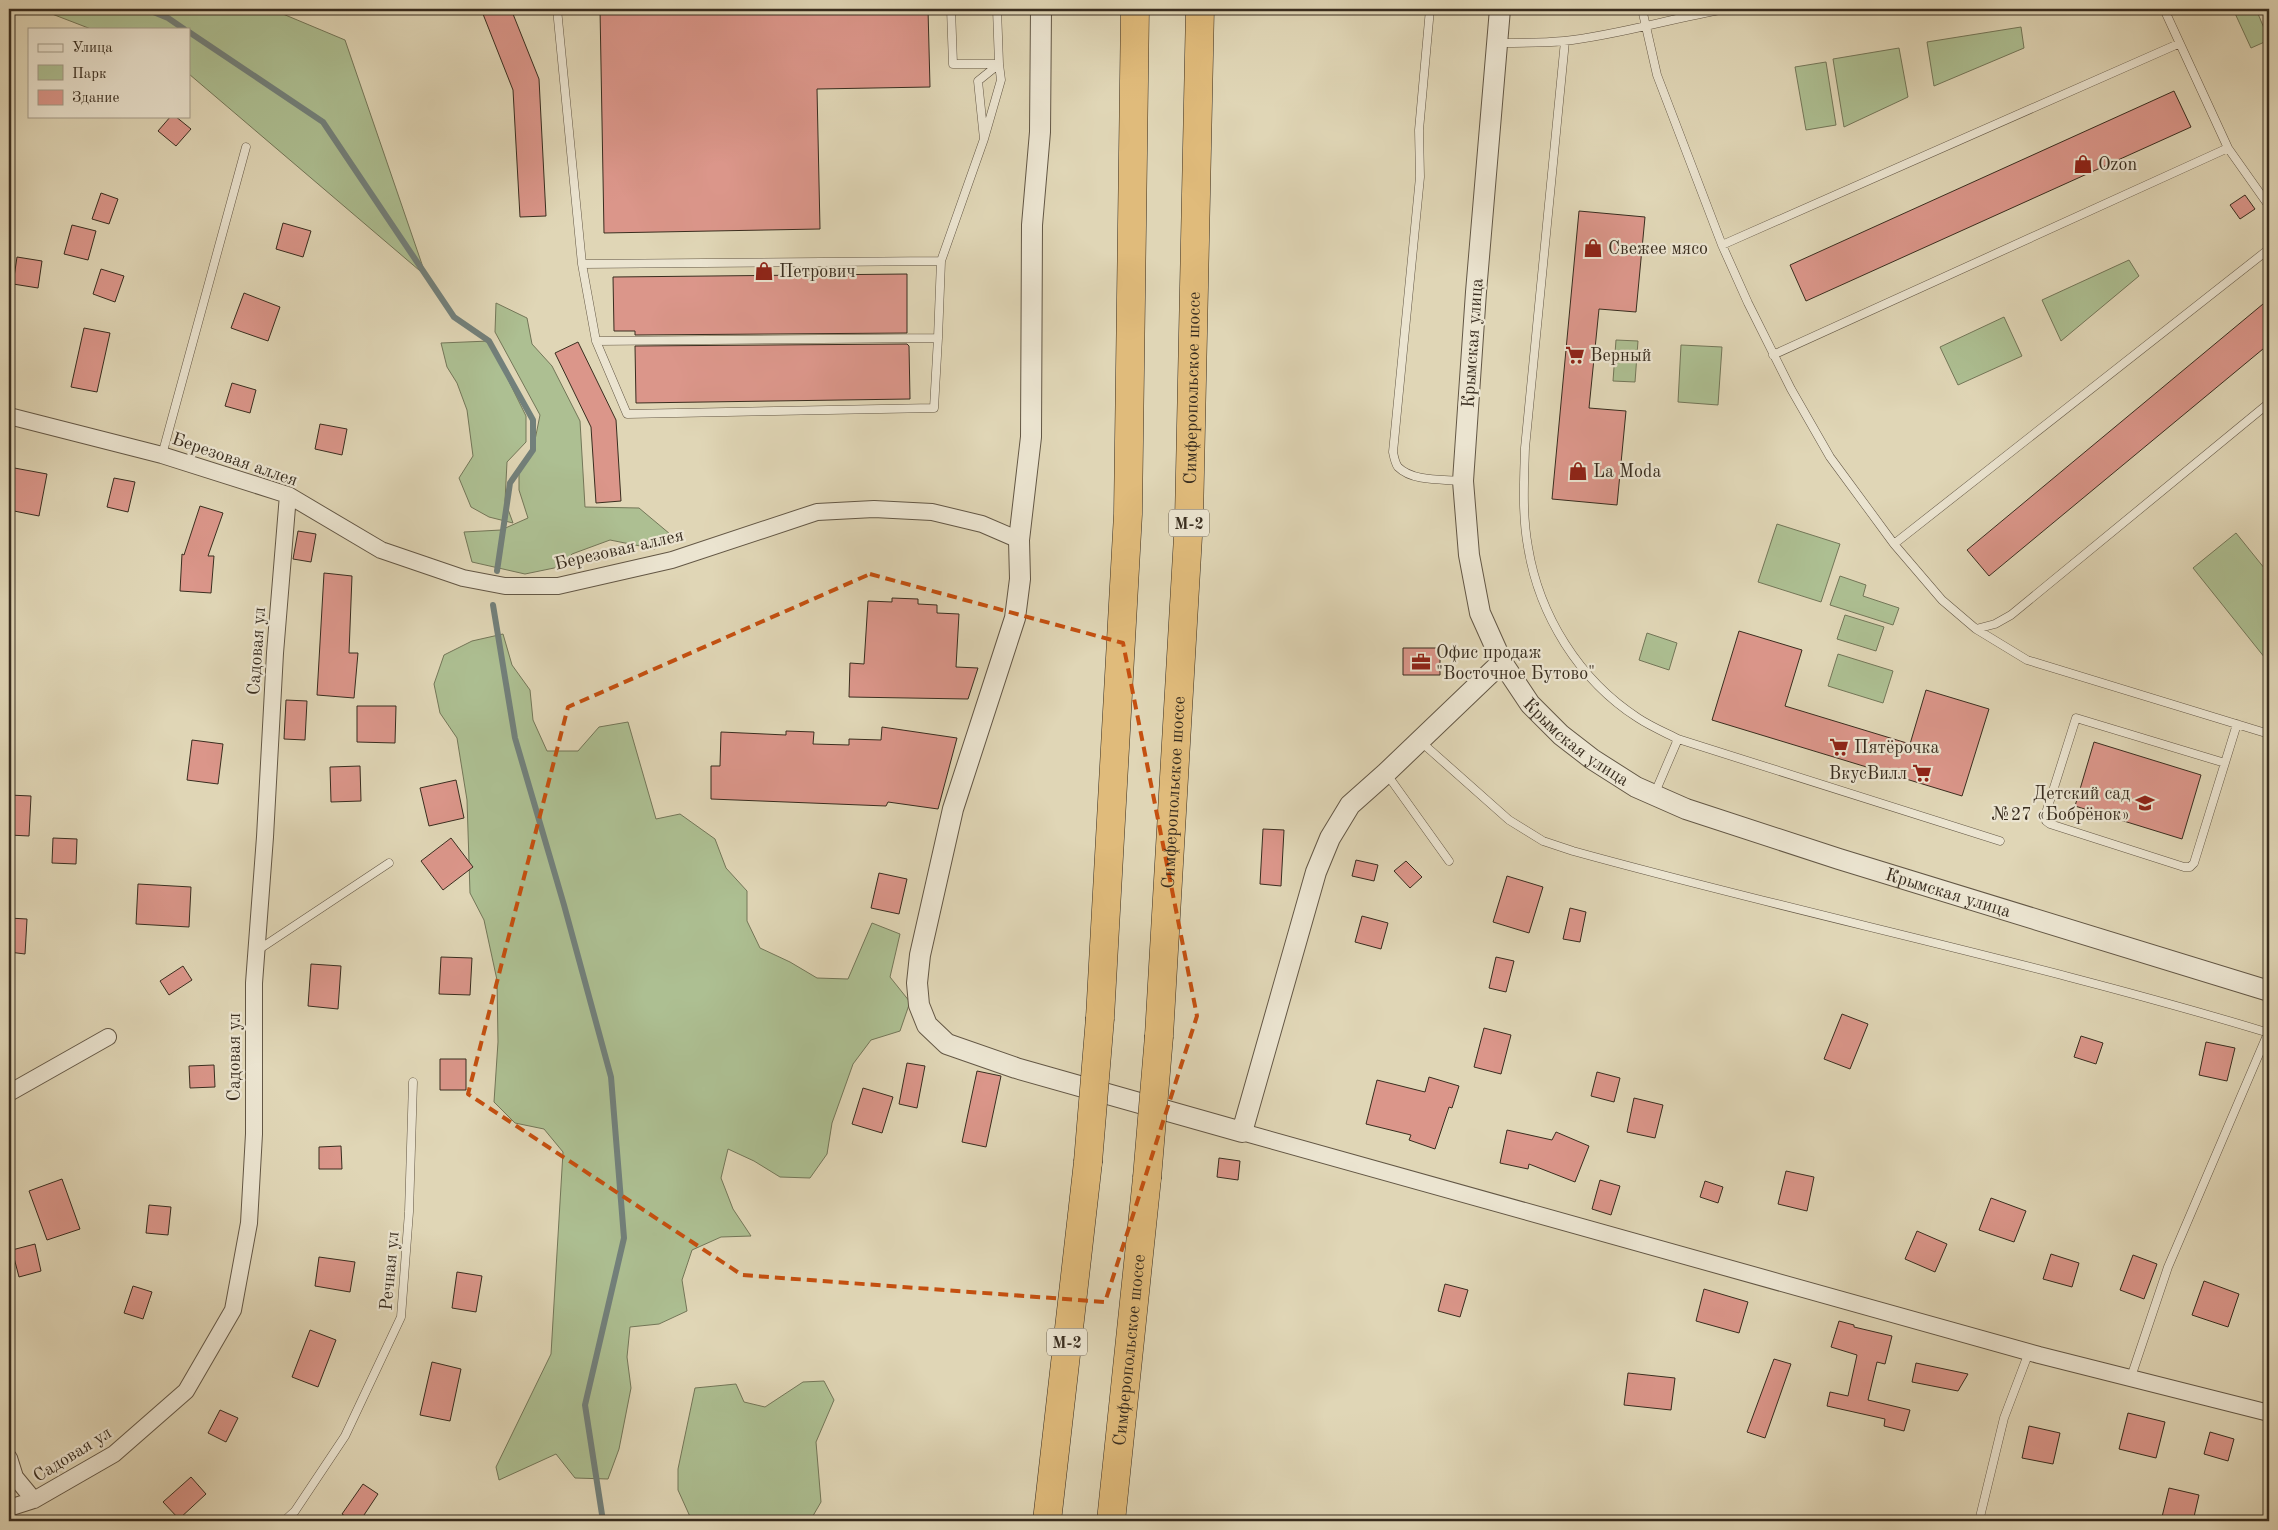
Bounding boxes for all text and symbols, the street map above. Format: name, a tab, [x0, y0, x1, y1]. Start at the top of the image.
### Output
legend	[28, 28, 190, 118]
text: Улица	[72, 41, 113, 56]
text: Парк	[72, 67, 107, 82]
text: Здание	[72, 91, 119, 106]
shop icon: Ozon	[2072, 153, 2094, 175]
place label: Ozon	[2098, 156, 2137, 174]
shop icon: Свежее мясо	[1582, 237, 1604, 259]
place label: Свежее мясо	[1608, 240, 1708, 258]
shop icon: Петрович	[753, 260, 775, 282]
place label: Петрович	[779, 263, 856, 281]
street label: Крымская улица	[1459, 278, 1487, 409]
street label: Симферопольское шоссе	[1182, 291, 1204, 484]
supermarket icon: Верный	[1564, 344, 1586, 366]
place label: Верный	[1590, 347, 1651, 365]
street label: Березовая аллея	[169, 430, 300, 490]
shop icon: La Moda	[1567, 460, 1589, 482]
place label: La Moda	[1593, 463, 1661, 481]
road number: М-2	[1169, 509, 1209, 536]
street label: Березовая аллея	[553, 526, 686, 574]
street label: Садовая ул	[245, 606, 269, 696]
place label: Офис продаж "Восточное Бутово"	[1436, 644, 1595, 683]
office icon: Офис продаж "Восточное Бутово"	[1410, 651, 1432, 673]
street label: Крымская улица	[1519, 695, 1632, 790]
street label: Симферопольское шоссе	[1160, 696, 1189, 889]
supermarket icon: Пятёрочка	[1828, 736, 1850, 758]
place label: Пятёрочка	[1854, 739, 1940, 757]
supermarket icon: ВкусВилл	[1911, 762, 1933, 784]
place label: ВкусВилл	[1829, 765, 1907, 783]
place label: Детский сад №27 «Бобрёнок»	[1992, 785, 2130, 824]
school or university icon: Детский сад №27 «Бобрёнок»	[2134, 792, 2156, 814]
street label: Крымская улица	[1883, 866, 2013, 921]
street label: Садовая ул	[226, 1013, 244, 1101]
street label: Речная ул	[378, 1231, 402, 1311]
street label: Симферопольское шоссе	[1111, 1253, 1149, 1447]
road number: М-2	[1047, 1328, 1087, 1355]
street label: Садовая ул	[30, 1424, 115, 1486]

